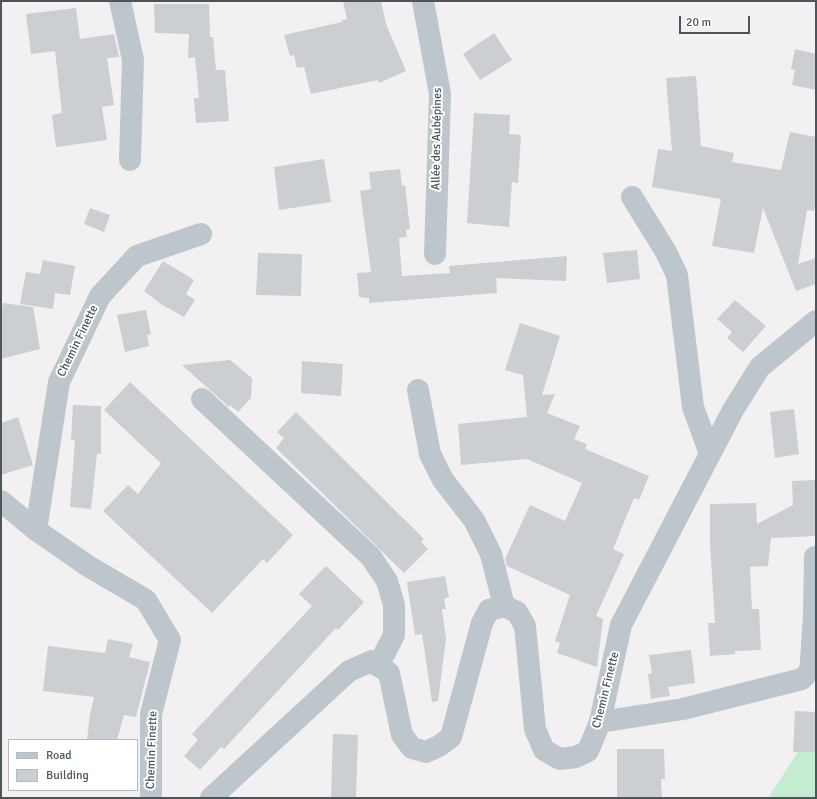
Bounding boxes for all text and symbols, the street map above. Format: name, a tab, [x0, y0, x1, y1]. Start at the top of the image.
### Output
scale bar	[681, 8, 752, 34]
text: 20 m	[686, 15, 711, 30]
street label: Allée des Aubépines	[429, 88, 445, 190]
street label: Chemin Finette	[54, 303, 102, 379]
street label: Chemin Finette	[590, 650, 622, 730]
street label: Chemin Finette	[143, 711, 161, 789]
legend	[8, 739, 138, 791]
text: Road	[46, 748, 72, 763]
text: Building	[46, 768, 89, 783]

